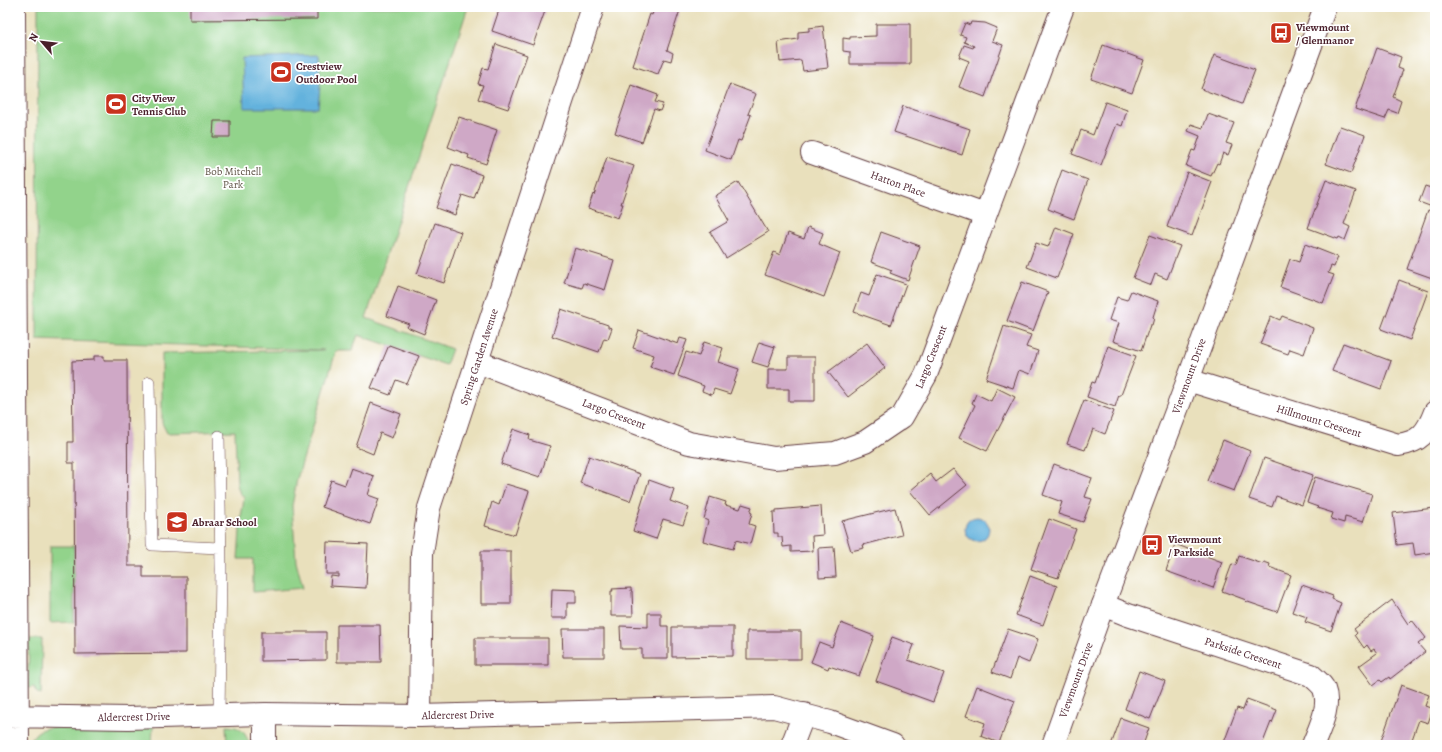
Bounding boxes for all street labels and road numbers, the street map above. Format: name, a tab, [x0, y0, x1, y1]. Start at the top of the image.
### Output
street label: Hatton Place	[868, 167, 928, 201]
street label: Spring Garden Avenue	[456, 307, 502, 407]
street label: Largo Crescent	[911, 323, 951, 391]
street label: Viewmount Drive	[1168, 336, 1210, 417]
street label: Largo Crescent	[580, 395, 648, 433]
street label: Hillmount Crescent	[1275, 401, 1364, 441]
street label: Parkside Crescent	[1202, 633, 1284, 673]
street label: Viewmount Drive	[1055, 640, 1097, 721]
street label: Aldercrest Drive	[421, 707, 494, 723]
street label: Aldercrest Drive	[97, 709, 170, 725]

